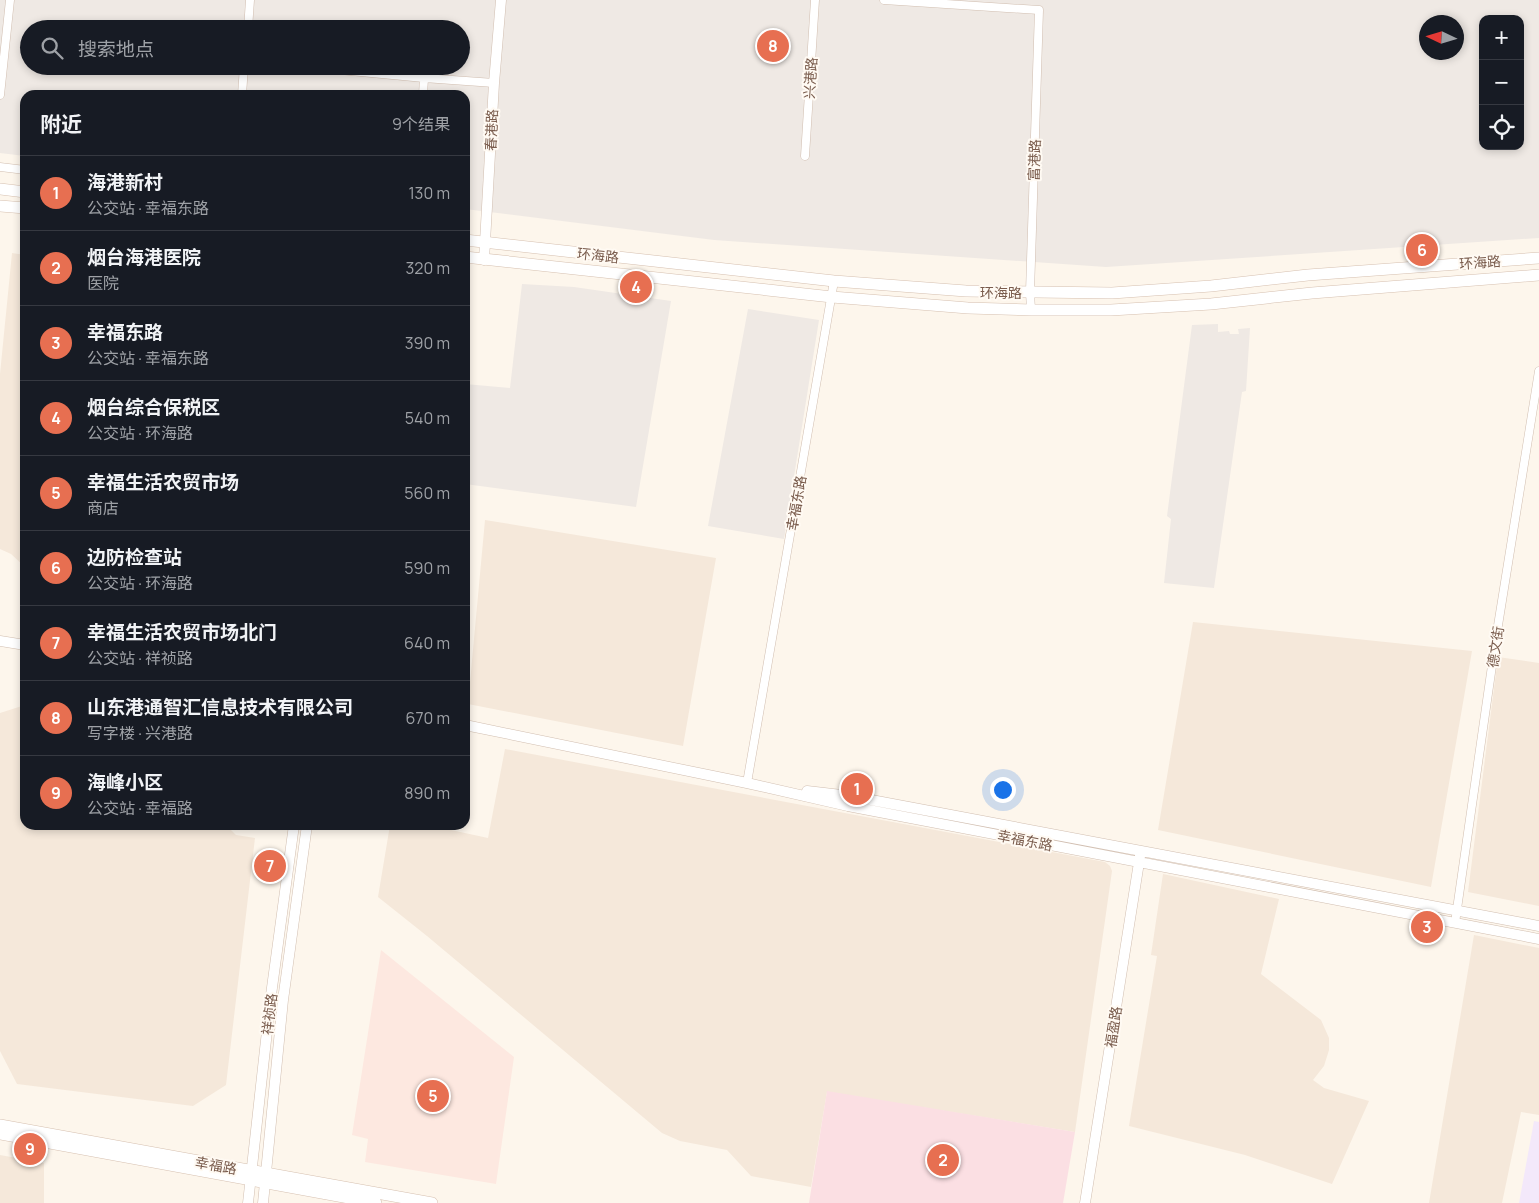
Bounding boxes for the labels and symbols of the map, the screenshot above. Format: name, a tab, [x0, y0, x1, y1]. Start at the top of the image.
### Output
north arrow	[1419, 15, 1464, 60]
pin: 8	[757, 27, 789, 65]
street label: 兴港路	[799, 56, 821, 100]
street label: 春港路	[480, 109, 502, 151]
street label: 富港路	[1024, 139, 1044, 181]
pin: 6	[1406, 231, 1438, 269]
street label: 环海路	[576, 243, 620, 267]
street label: 环海路	[1458, 251, 1502, 273]
pin: 4	[620, 268, 652, 306]
street label: 环海路	[980, 283, 1022, 302]
street label: 幸福东路	[782, 474, 810, 532]
street label: 德文街	[1482, 625, 1508, 669]
pin: 1	[841, 770, 873, 808]
your location	[990, 777, 1016, 803]
street label: 幸福东路	[996, 825, 1054, 855]
pin: 7	[254, 847, 286, 885]
pin: 3	[1411, 908, 1443, 946]
street label: 祥祯路	[257, 992, 281, 1036]
street label: 福盈路	[1100, 1005, 1126, 1049]
pin: 5	[417, 1077, 449, 1115]
pin: 9	[14, 1130, 46, 1168]
pin: 2	[927, 1141, 959, 1179]
street label: 幸福路	[194, 1152, 238, 1178]

